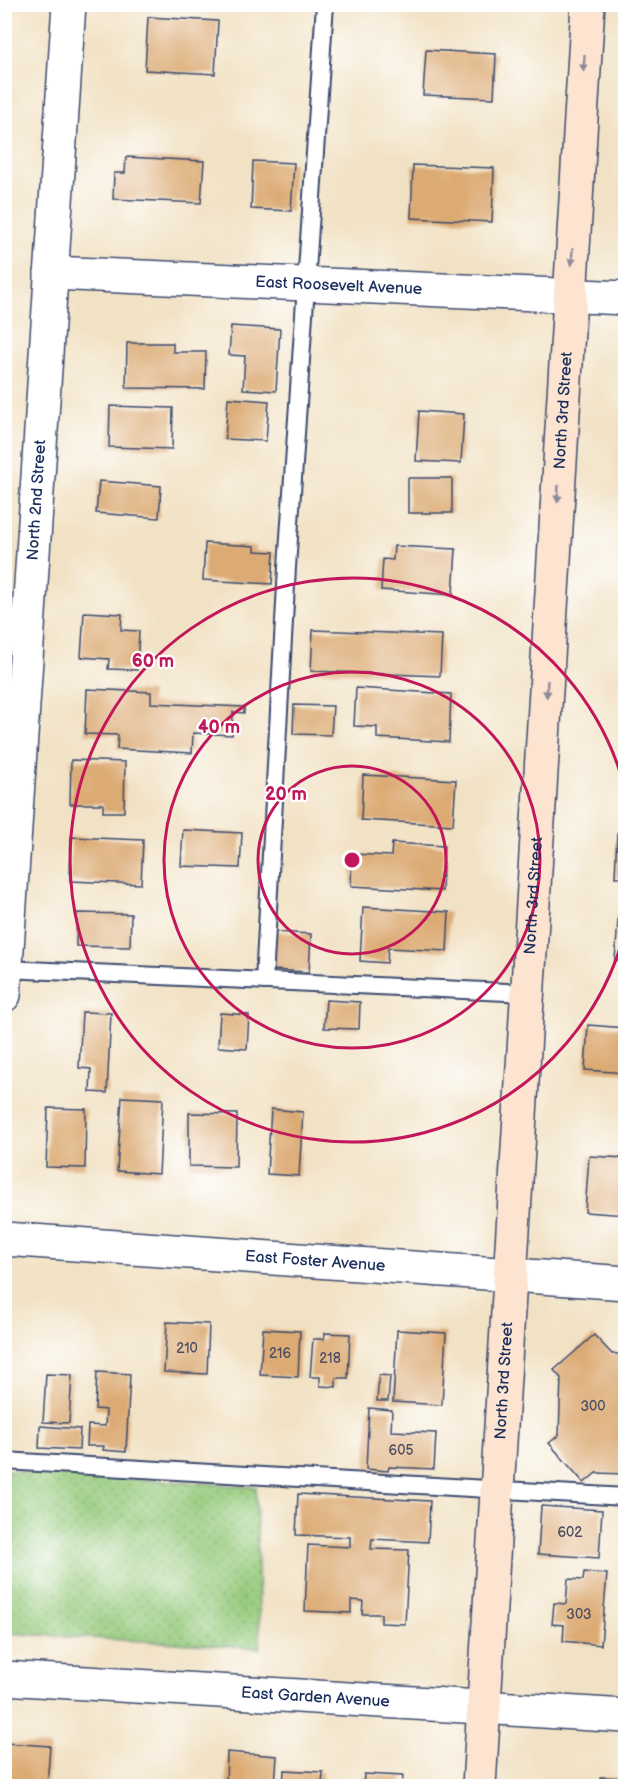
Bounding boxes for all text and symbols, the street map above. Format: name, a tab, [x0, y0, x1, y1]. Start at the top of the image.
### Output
one-way arrow	[579, 53, 589, 72]
one-way arrow	[567, 248, 576, 267]
street label: East Roosevelt Avenue	[255, 272, 423, 299]
street label: North 3rd Street	[550, 351, 576, 470]
street label: North 2nd Street	[23, 439, 50, 561]
one-way arrow	[554, 485, 563, 504]
text: 60 m	[132, 651, 174, 672]
one-way arrow	[542, 679, 551, 698]
text: 40 m	[198, 717, 240, 738]
text: 20 m	[265, 784, 307, 805]
street label: North 3rd Street	[520, 836, 547, 955]
centre of rings	[342, 850, 362, 870]
street label: East Foster Avenue	[244, 1247, 387, 1275]
street label: North 3rd Street	[491, 1321, 517, 1440]
house number: 210	[176, 1340, 198, 1357]
house number: 216	[269, 1345, 291, 1362]
house number: 218	[319, 1350, 341, 1367]
house number: 300	[580, 1398, 606, 1415]
house number: 605	[389, 1442, 413, 1459]
house number: 602	[557, 1524, 583, 1541]
house number: 303	[566, 1606, 592, 1623]
street label: East Garden Avenue	[240, 1683, 391, 1711]

